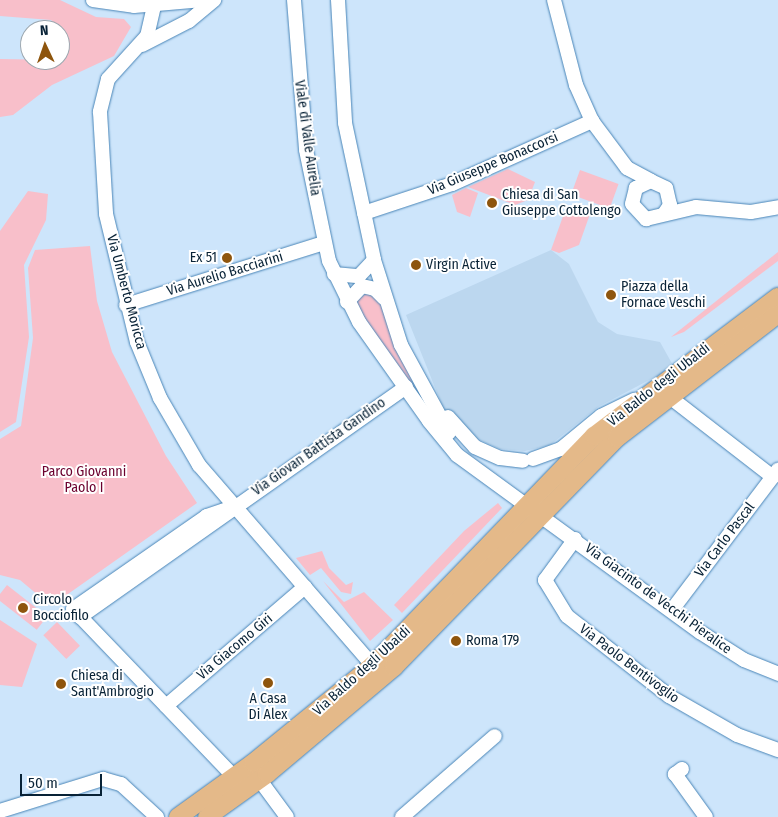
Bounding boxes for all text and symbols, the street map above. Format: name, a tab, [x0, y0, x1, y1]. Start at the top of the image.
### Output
north arrow	[20, 20, 70, 70]
text: N	[40, 22, 49, 39]
street label: Viale di Valle Aurelia	[291, 79, 323, 197]
street label: Via Giuseppe Bonaccorsi	[425, 129, 561, 199]
place label: Chiesa di San Giuseppe Cottolengo	[502, 187, 621, 220]
marker: Chiesa di San Giuseppe Cottolengo	[486, 197, 498, 209]
street label: Via Umberto Moricca	[103, 233, 149, 351]
street label: Via Aurelio Bacciarini	[165, 248, 285, 300]
place label: Ex 51	[190, 250, 217, 266]
marker: Ex 51	[221, 252, 233, 264]
place label: Virgin Active	[426, 257, 497, 273]
marker: Virgin Active	[410, 259, 422, 271]
place label: Piazza della Fornace Veschi	[621, 279, 706, 312]
marker: Piazza della Fornace Veschi	[605, 289, 617, 301]
street label: Via Baldo degli Ubaldi	[604, 340, 714, 430]
street label: Via Giovan Battista Gandino	[249, 395, 389, 499]
park label: Parco Giovanni Paolo I	[42, 464, 126, 497]
street label: Via Carlo Pascal	[691, 499, 759, 581]
street label: Via Giacinto de Vecchi Pieralice	[581, 540, 735, 658]
place label: Circolo Bocciofilo	[33, 592, 89, 624]
marker: Circolo Bocciofilo	[17, 602, 29, 614]
street label: Via Giacomo Giri	[194, 610, 276, 684]
street label: Via Paolo Bentivoglio	[576, 621, 682, 707]
street label: Via Baldo degli Ubaldi	[310, 623, 414, 719]
place label: Roma 179	[466, 633, 519, 649]
marker: Roma 179	[450, 635, 462, 647]
place label: Chiesa di Sant'Ambrogio	[71, 668, 154, 700]
marker: A Casa Di Alex	[262, 677, 274, 689]
marker: Chiesa di Sant'Ambrogio	[55, 678, 67, 690]
place label: A Casa Di Alex	[249, 691, 287, 724]
scale bar	[22, 764, 105, 796]
text: 50 m	[28, 774, 58, 792]

